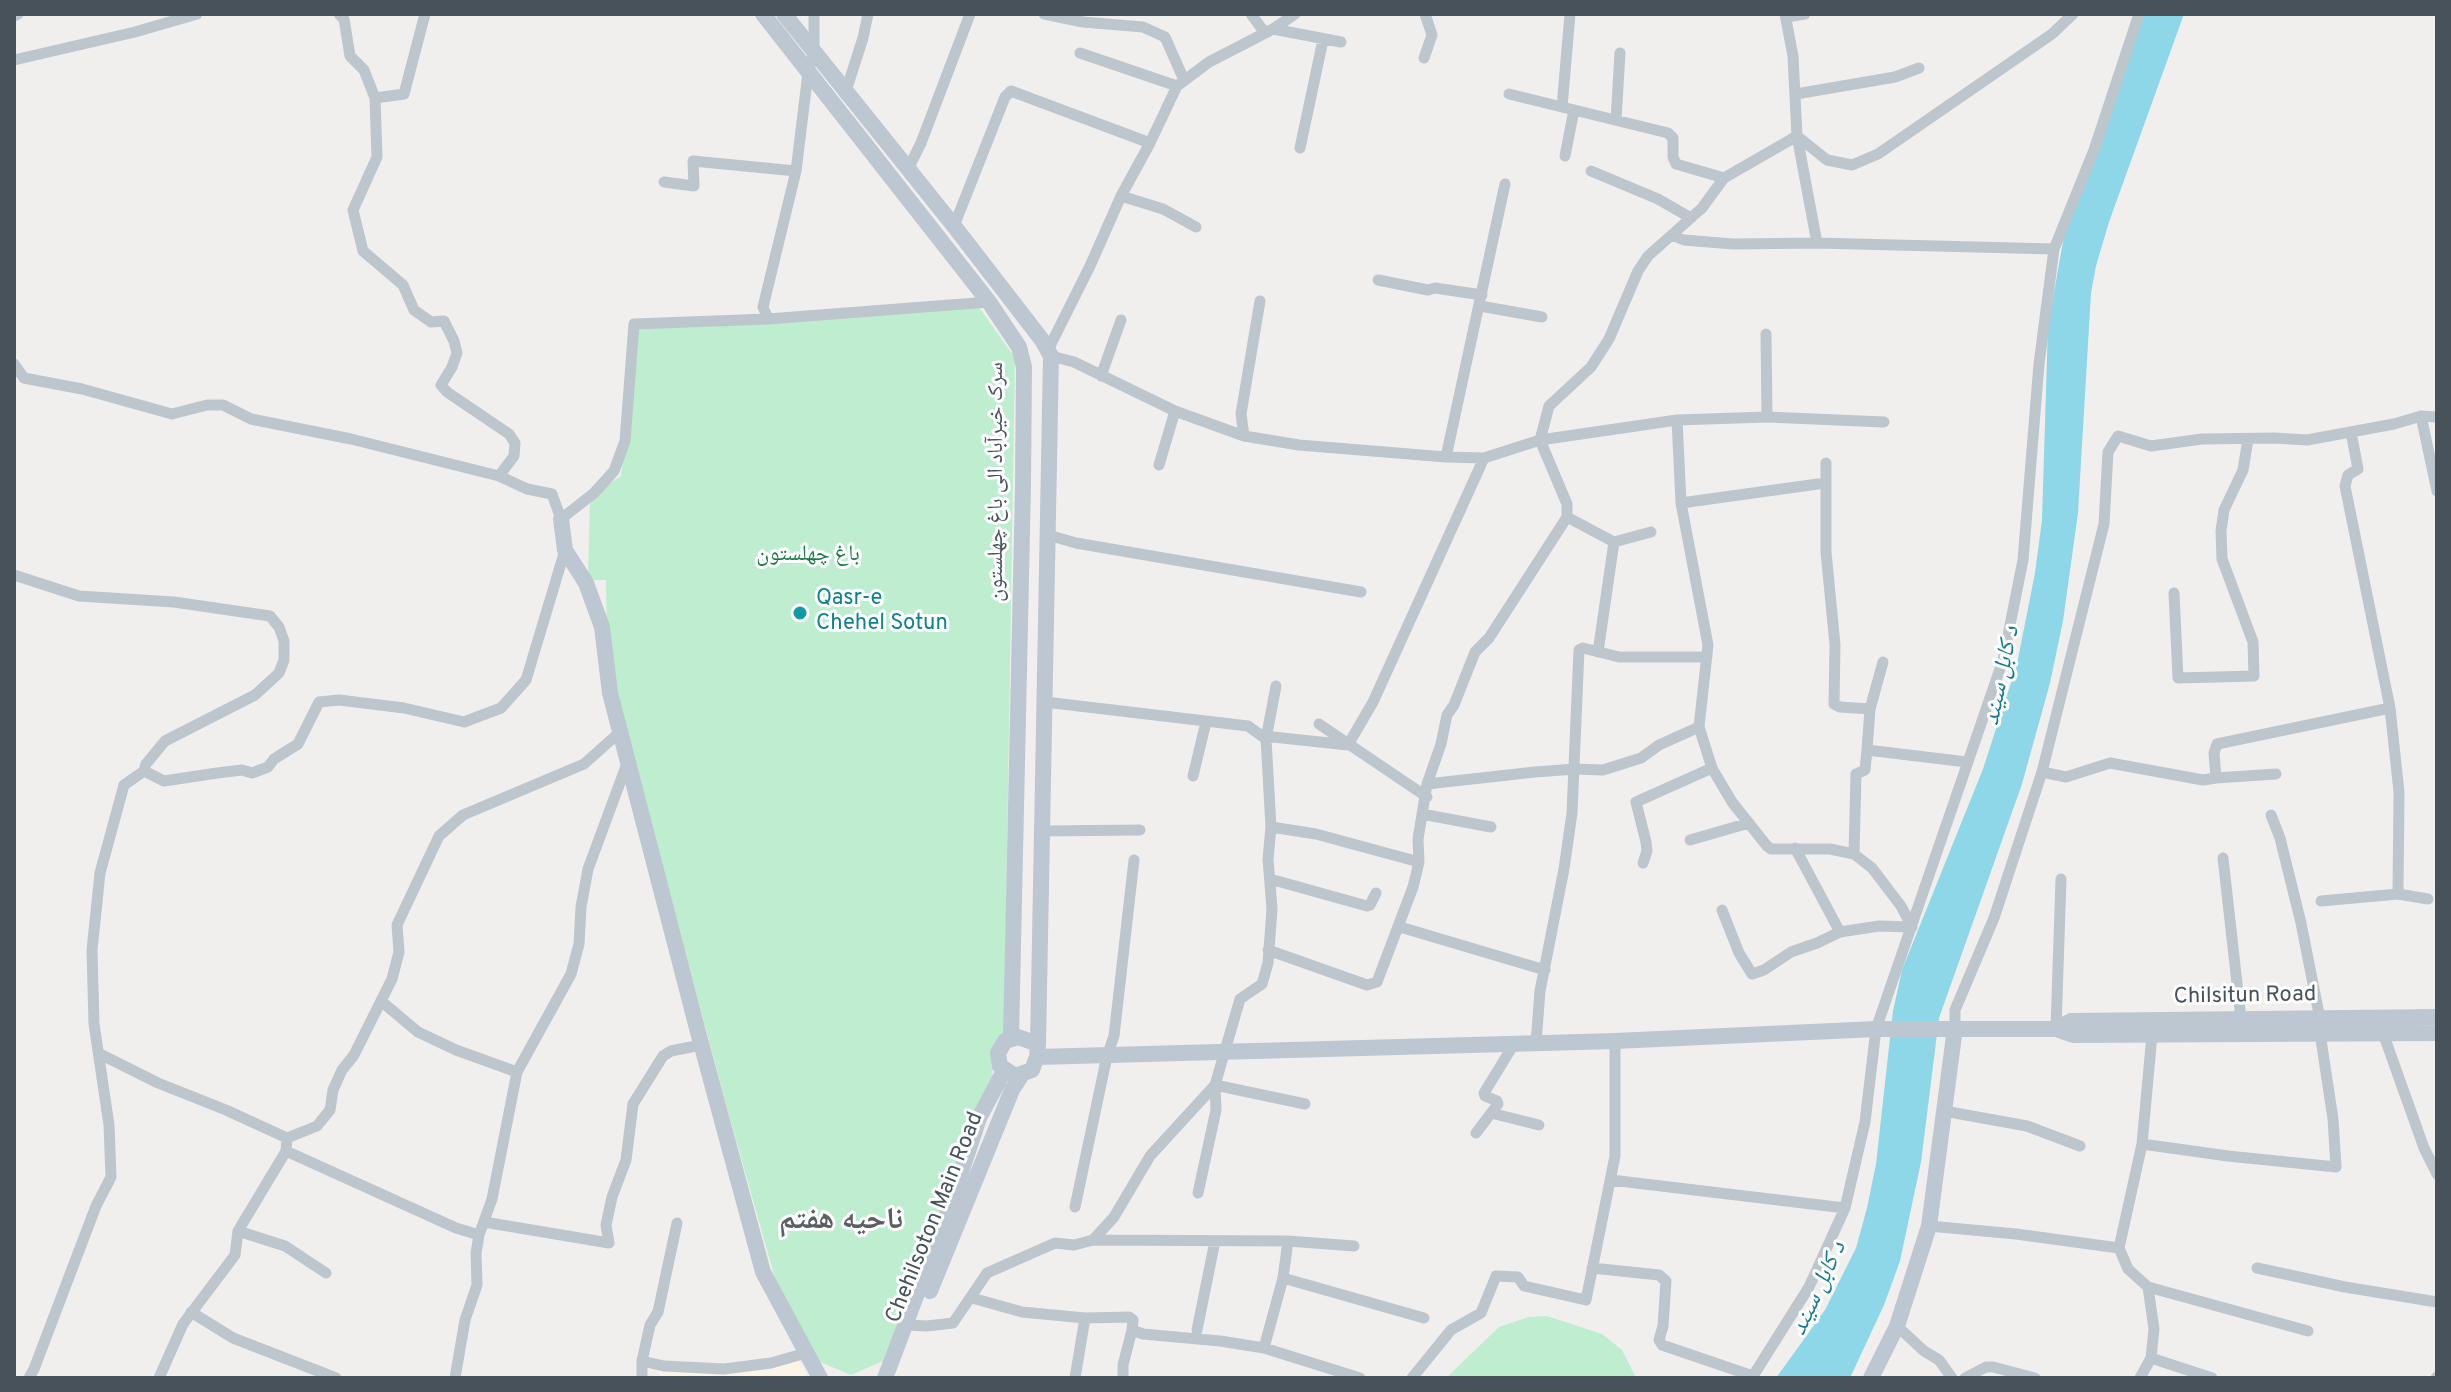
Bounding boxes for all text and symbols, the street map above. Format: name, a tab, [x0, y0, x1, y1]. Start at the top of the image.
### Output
street label: سرک خیرآباد الی باغ چهلستون	[985, 362, 1011, 602]
park label: باغ چهلستون	[756, 543, 860, 569]
place label: Qasr-e Chehel Sotun	[816, 587, 948, 638]
marker: Qasr-e Chehel Sotun	[791, 604, 809, 622]
water label: د کابل سيند	[1978, 624, 2028, 728]
street label: Chilsitun Road	[2173, 983, 2317, 1011]
street label: Chehilsoton Main Road	[882, 1109, 990, 1327]
district label: ناحیه هفتم	[779, 1204, 903, 1240]
water label: د کابل سيند	[1786, 1237, 1854, 1341]

